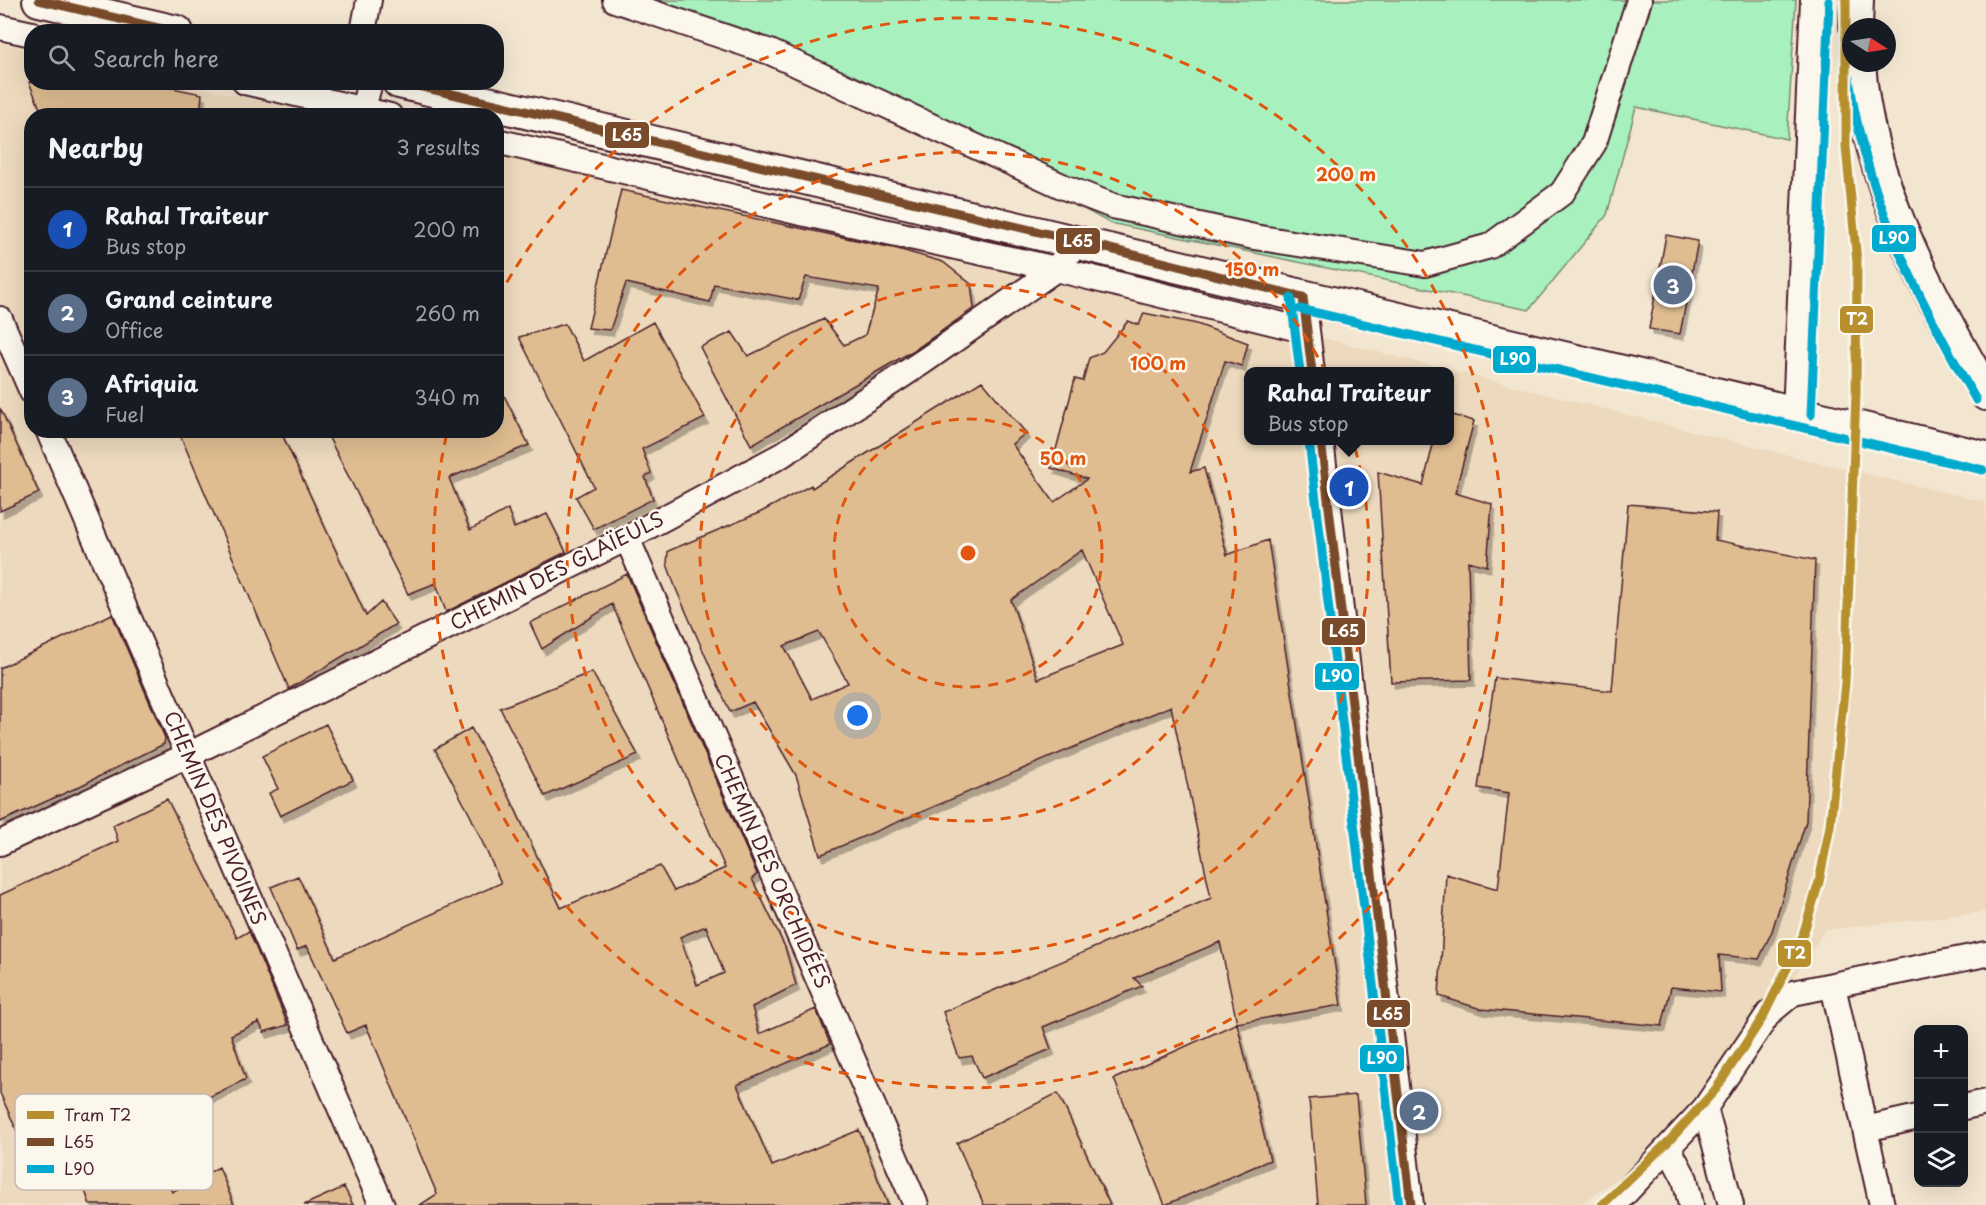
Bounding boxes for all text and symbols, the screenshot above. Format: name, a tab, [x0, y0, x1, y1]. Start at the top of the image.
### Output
north arrow	[1842, 18, 1896, 72]
search box	[24, 24, 504, 90]
icon: search	[45, 41, 78, 74]
text: Search here	[93, 41, 219, 74]
line badge: L65	[604, 121, 650, 149]
text: L65	[612, 122, 642, 146]
text: Nearby	[48, 128, 143, 167]
text: 3 results	[397, 132, 480, 162]
text: 200 m	[1316, 160, 1376, 187]
text: Rahal Traiteur	[105, 198, 269, 231]
text: 1	[63, 214, 72, 244]
text: 200 m	[413, 214, 480, 244]
line badge: L90	[1871, 224, 1917, 253]
text: L90	[1879, 225, 1910, 249]
line badge: L65	[1055, 227, 1101, 255]
text: L65	[1063, 228, 1093, 252]
text: Bus stop	[105, 231, 186, 261]
text: 150 m	[1225, 255, 1279, 282]
pin: 3	[1654, 262, 1692, 308]
text: Grand ceinture	[105, 282, 273, 315]
text: 2	[60, 298, 75, 328]
text: 260 m	[415, 298, 480, 328]
line badge: T2	[1839, 305, 1874, 334]
text: T2	[1846, 306, 1868, 330]
text: Office	[105, 315, 163, 345]
line badge: L90	[1492, 345, 1537, 374]
text: L90	[1500, 346, 1531, 370]
text: 100 m	[1130, 349, 1186, 376]
text: Afriquia	[105, 366, 198, 399]
popup	[1244, 367, 1454, 445]
text: Rahal Traiteur	[1267, 375, 1431, 408]
text: 3	[61, 382, 74, 412]
text: 340 m	[415, 382, 480, 412]
text: Fuel	[105, 399, 144, 429]
text: Bus stop	[1267, 408, 1349, 438]
text: 50 m	[1040, 444, 1086, 471]
pin: 1	[1330, 464, 1368, 510]
street label: CHEMIN DES GLAÏEULS	[444, 503, 669, 637]
centre of rings	[958, 543, 978, 563]
line badge: L65	[1321, 617, 1366, 646]
text: L65	[1329, 618, 1359, 642]
line badge: L90	[1314, 662, 1360, 691]
text: L90	[1322, 663, 1353, 687]
your location	[843, 701, 872, 730]
street label: CHEMIN DES PIVOINES	[157, 706, 275, 930]
street label: CHEMIN DES ORCHIDÉES	[707, 748, 838, 993]
line badge: T2	[1777, 939, 1812, 968]
text: T2	[1784, 940, 1806, 964]
line badge: L65	[1366, 999, 1411, 1028]
text: L65	[1373, 1001, 1403, 1025]
map controls	[1914, 1025, 1968, 1187]
button: +	[1914, 1025, 1968, 1079]
line badge: L90	[1359, 1044, 1405, 1073]
text: L90	[1367, 1045, 1398, 1069]
button: −	[1914, 1079, 1968, 1133]
pin: 2	[1400, 1088, 1438, 1134]
legend	[15, 1094, 213, 1190]
text: Tram T2	[64, 1102, 131, 1126]
text: L65	[64, 1129, 94, 1153]
button: layers	[1914, 1133, 1968, 1187]
text: L90	[64, 1156, 94, 1180]

